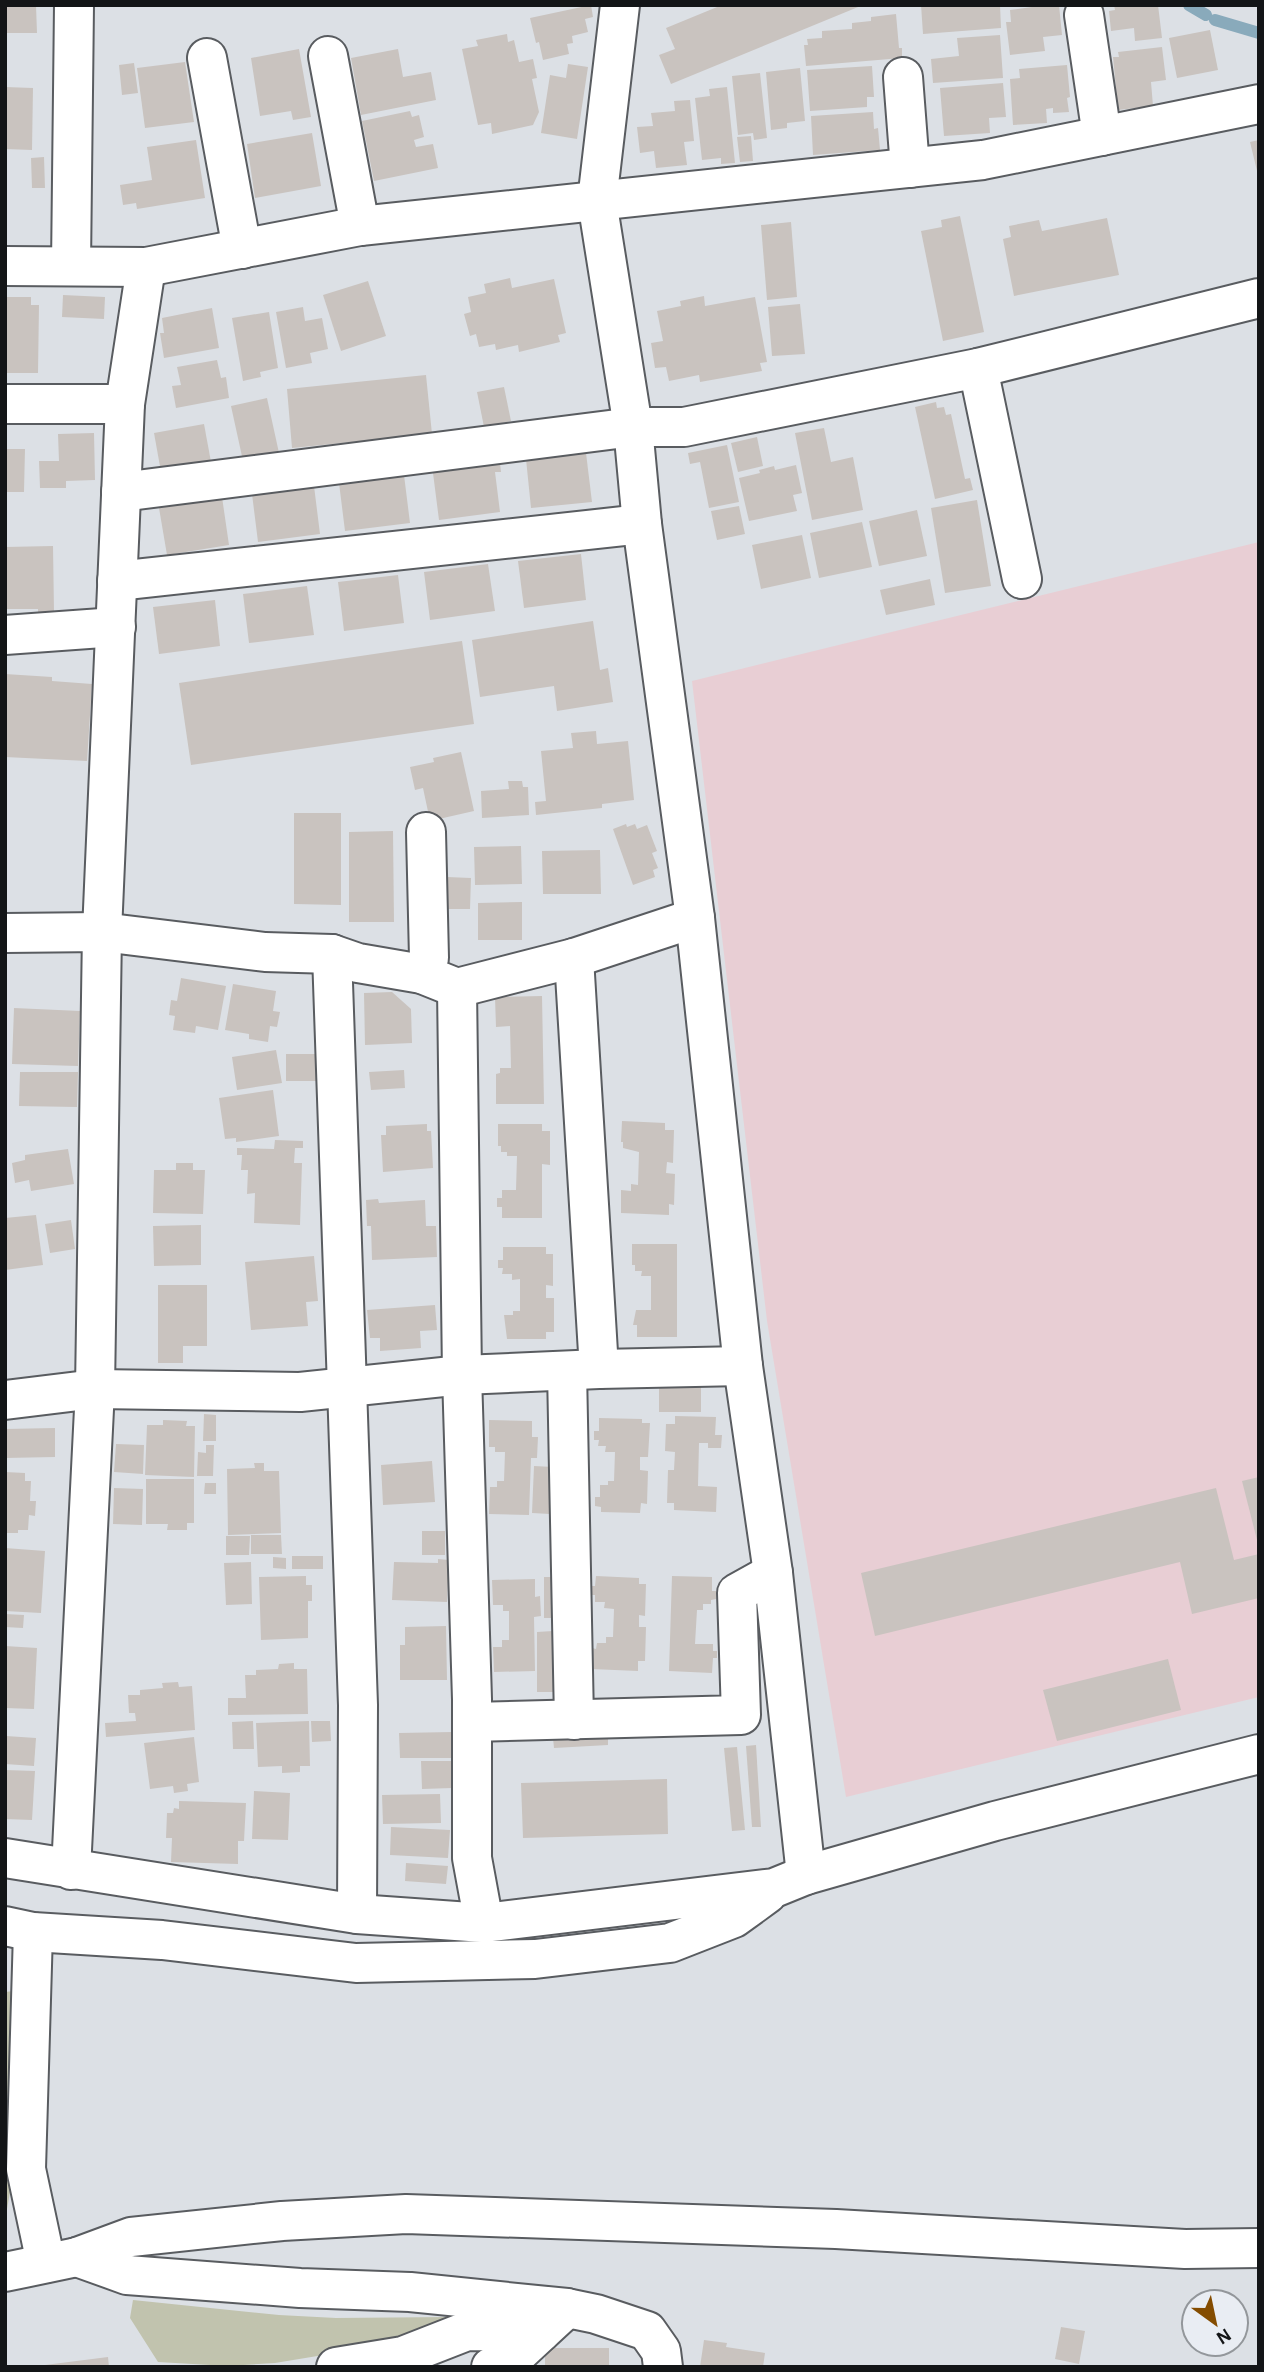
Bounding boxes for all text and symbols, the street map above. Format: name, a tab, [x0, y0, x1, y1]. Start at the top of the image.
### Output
north arrow	[1180, 2288, 1250, 2358]
text: N	[1213, 2324, 1234, 2348]

